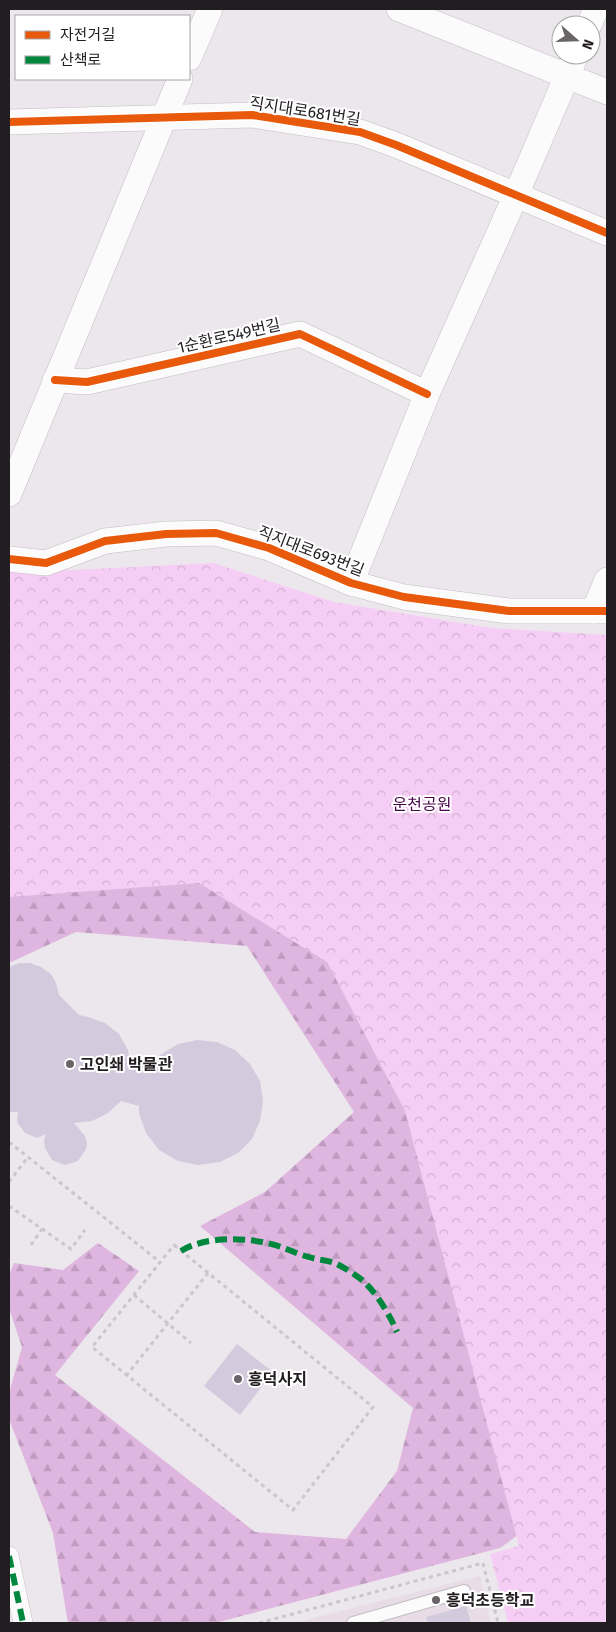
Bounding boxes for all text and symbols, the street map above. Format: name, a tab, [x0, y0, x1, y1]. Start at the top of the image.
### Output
legend	[15, 15, 190, 80]
north arrow	[551, 15, 601, 65]
text: 자전거길	[60, 26, 115, 44]
text: N	[578, 37, 597, 52]
text: 산책로	[60, 51, 101, 69]
street label: 직지대로681번길	[248, 93, 362, 129]
street label: 1순환로549번길	[176, 315, 282, 357]
street label: 직지대로693번길	[255, 522, 367, 580]
park label: 운천공원	[393, 795, 451, 814]
place label: 고인쇄 박물관	[80, 1055, 172, 1074]
marker: 고인쇄 박물관	[64, 1058, 76, 1070]
place label: 흥덕사지	[248, 1370, 307, 1389]
marker: 흥덕사지	[232, 1373, 244, 1385]
place label: 흥덕초등학교	[446, 1591, 535, 1610]
marker: 흥덕초등학교	[430, 1594, 442, 1606]

